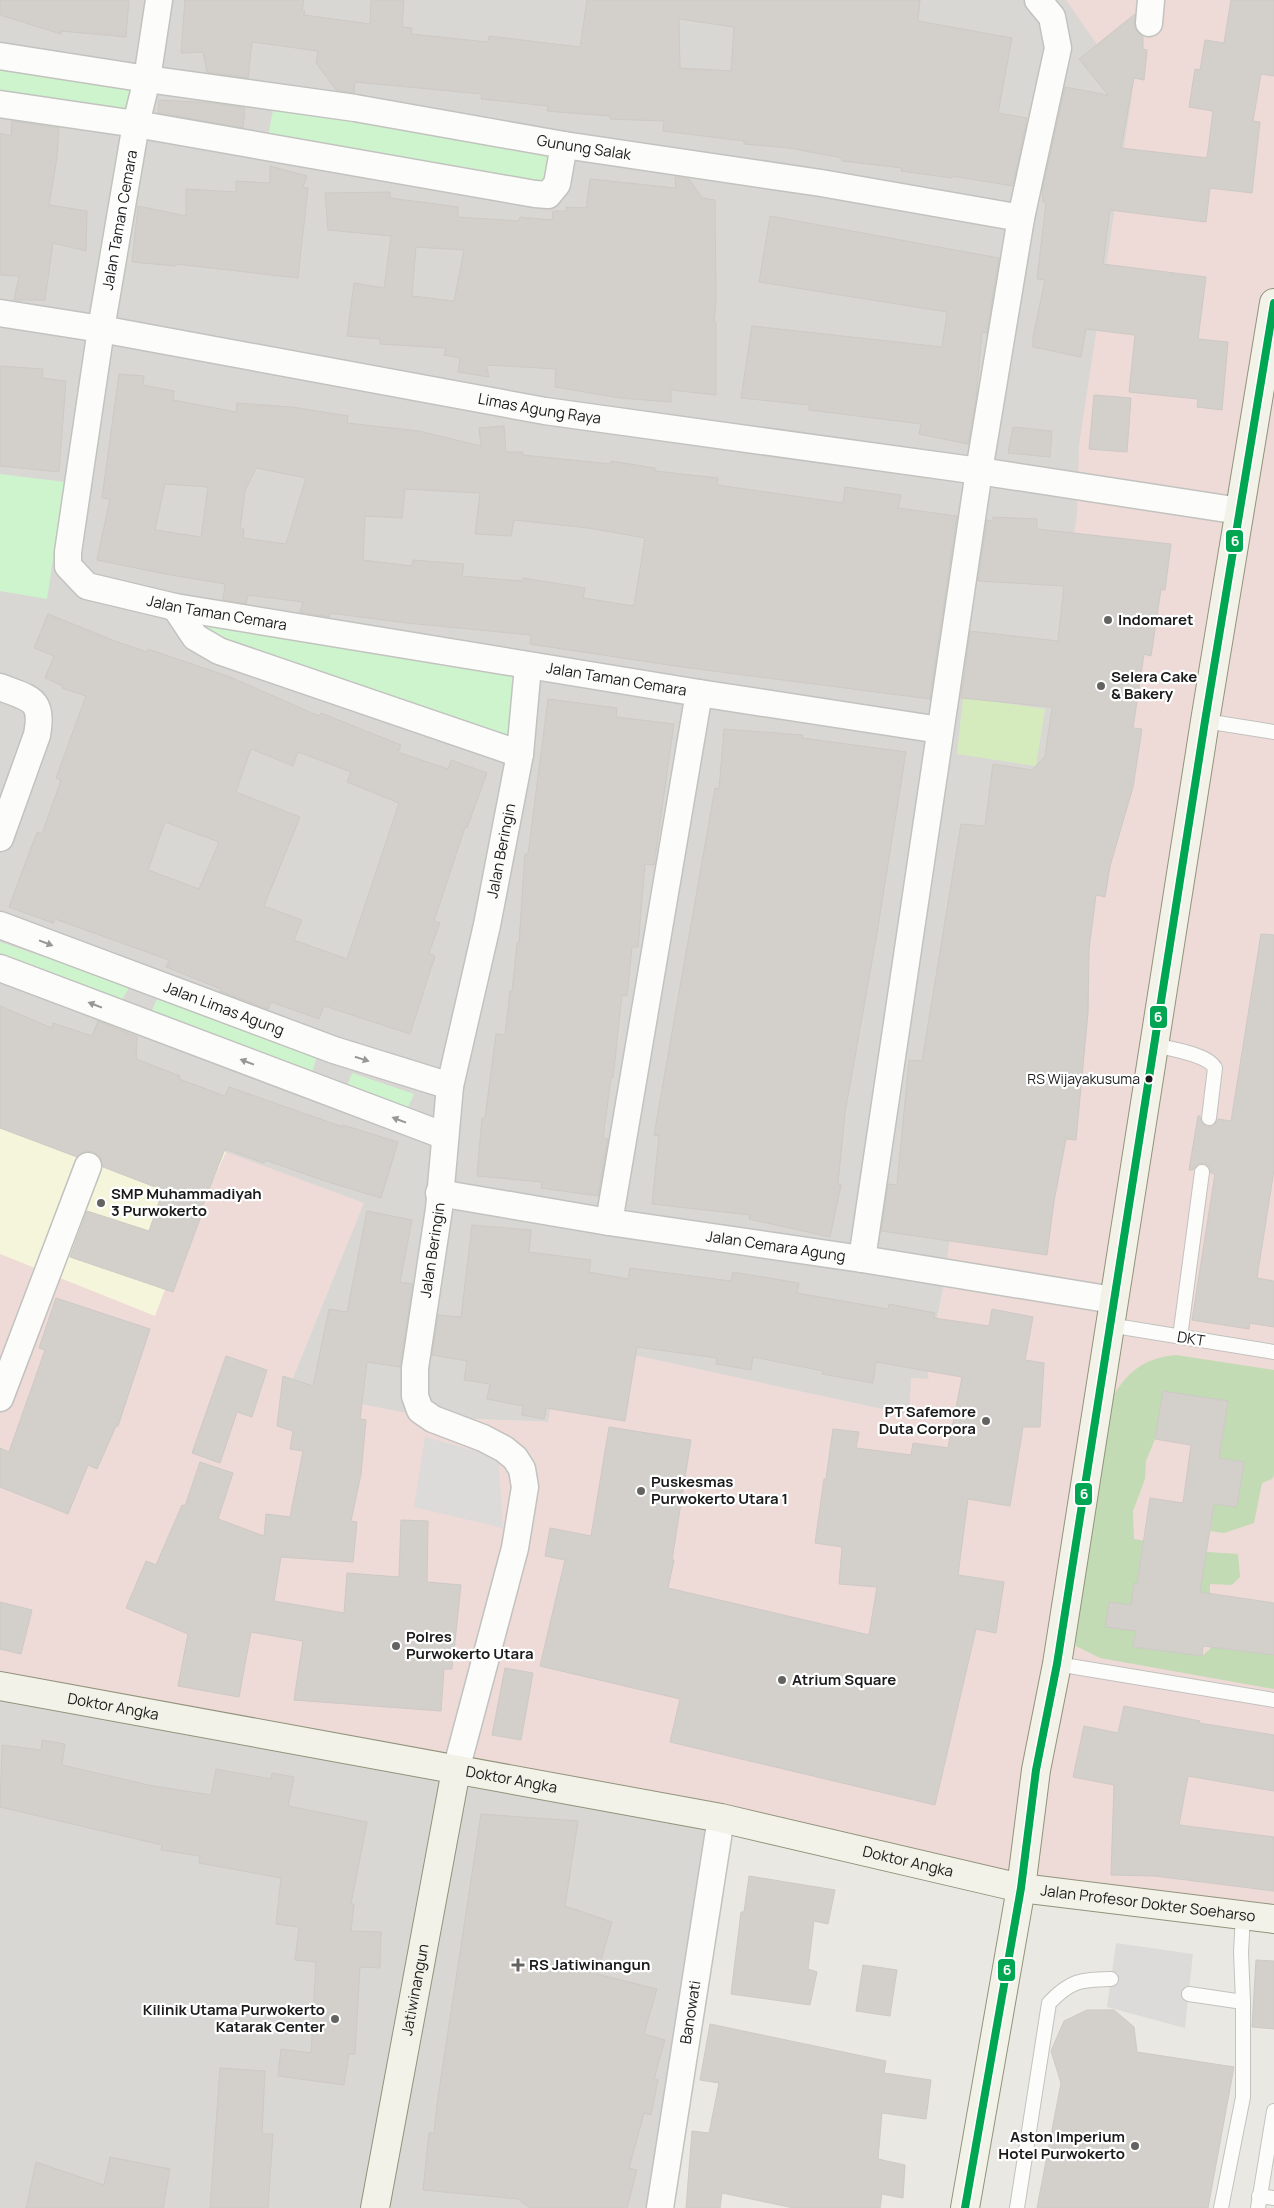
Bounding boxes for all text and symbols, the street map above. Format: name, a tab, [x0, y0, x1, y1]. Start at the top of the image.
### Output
street label: Gunung Salak	[535, 129, 633, 165]
street label: Jalan Taman Cemara	[97, 148, 142, 292]
street label: Limas Agung Raya	[476, 388, 603, 429]
line badge: 6	[1225, 529, 1244, 553]
text: 6	[1231, 531, 1239, 550]
street label: Jalan Taman Cemara	[145, 590, 289, 635]
place label: Indomaret	[1118, 609, 1193, 630]
marker: Indomaret	[1102, 614, 1114, 626]
street label: Jalan Taman Cemara	[545, 657, 688, 701]
place label: Selera Cake & Bakery	[1111, 666, 1197, 704]
marker: Selera Cake & Bakery	[1095, 680, 1107, 692]
street label: Jalan Beringin	[481, 801, 520, 900]
one-way arrow	[38, 939, 53, 947]
street label: Jalan Limas Agung	[161, 976, 287, 1040]
one-way arrow	[87, 1001, 102, 1009]
line badge: 6	[1149, 1005, 1168, 1029]
text: 6	[1154, 1007, 1162, 1026]
one-way arrow	[355, 1055, 370, 1063]
one-way arrow	[240, 1058, 254, 1066]
place label: RS Wijayakusuma	[1027, 1069, 1140, 1088]
marker: RS Wijayakusuma	[1144, 1074, 1154, 1084]
one-way arrow	[391, 1116, 406, 1124]
place label: SMP Muhammadiyah 3 Purwokerto	[111, 1183, 262, 1221]
marker: SMP Muhammadiyah 3 Purwokerto	[95, 1197, 107, 1209]
street label: Jalan Beringin	[415, 1202, 450, 1299]
street label: Jalan Cemara Agung	[705, 1225, 847, 1266]
street label: DKT	[1176, 1326, 1207, 1351]
place label: PT Safemore Duta Corpora	[879, 1401, 976, 1439]
marker: PT Safemore Duta Corpora	[980, 1415, 992, 1427]
place label: Puskesmas Purwokerto Utara 1	[651, 1471, 788, 1509]
line badge: 6	[1074, 1482, 1093, 1506]
text: 6	[1080, 1484, 1088, 1503]
marker: Puskesmas Purwokerto Utara 1	[635, 1485, 647, 1497]
place label: Polres Purwokerto Utara	[406, 1626, 534, 1664]
marker: Polres Purwokerto Utara	[390, 1640, 402, 1652]
place label: Atrium Square	[792, 1669, 896, 1690]
marker: Atrium Square	[776, 1674, 788, 1686]
street label: Doktor Angka	[66, 1688, 161, 1725]
street label: Doktor Angka	[464, 1760, 559, 1798]
street label: Doktor Angka	[861, 1840, 956, 1882]
street label: Jalan Profesor Dokter Soeharso	[1039, 1879, 1257, 1927]
street label: Jatiwinangun	[396, 1942, 434, 2037]
place label: RS Jatiwinangun	[529, 1954, 650, 1975]
marker: RS Jatiwinangun	[511, 1958, 525, 1972]
line badge: 6	[997, 1958, 1016, 1982]
text: 6	[1003, 1960, 1011, 1979]
street label: Banowati	[675, 1979, 705, 2046]
place label: Kilinik Utama Purwokerto Katarak Center	[143, 1999, 325, 2037]
marker: Kilinik Utama Purwokerto Katarak Center	[329, 2013, 341, 2025]
place label: Aston Imperium Hotel Purwokerto	[998, 2126, 1125, 2164]
marker: Aston Imperium Hotel Purwokerto	[1129, 2140, 1141, 2152]

